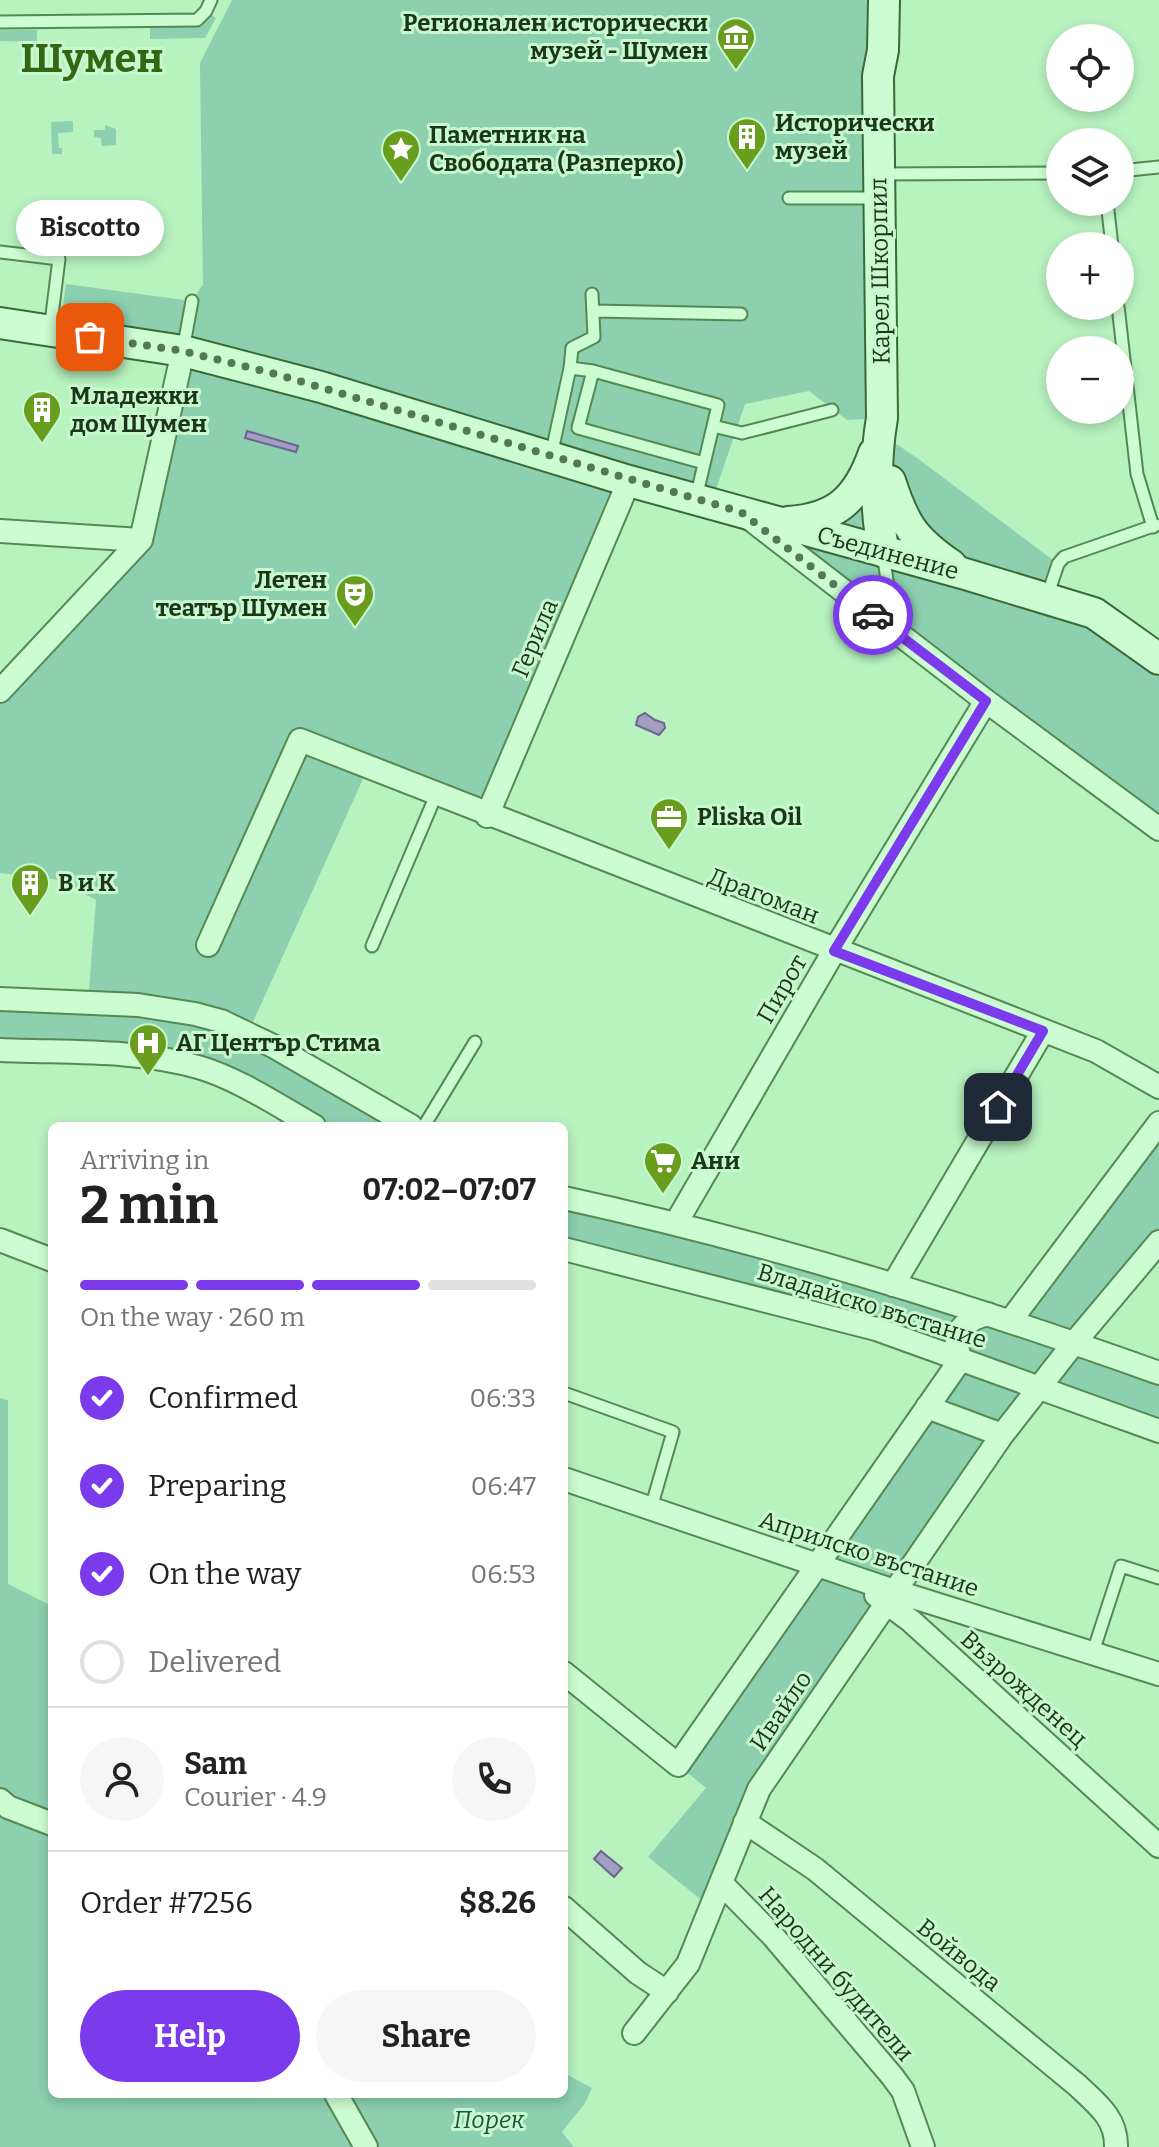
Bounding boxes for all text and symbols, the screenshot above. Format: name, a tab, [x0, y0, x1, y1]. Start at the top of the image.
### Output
place label: Регионален исторически музей - Шумен	[403, 9, 708, 65]
museum icon: Регионален исторически музей - Шумен	[715, 16, 757, 71]
map controls	[1046, 24, 1134, 424]
button: locate	[1046, 24, 1134, 112]
district label: Шумен	[21, 35, 163, 83]
place label: Исторически музей	[775, 109, 935, 165]
building icon: Исторически музей	[726, 116, 768, 171]
place label: Паметник на Свободата (Разперко)	[429, 121, 684, 177]
place icon: Паметник на Свободата (Разперко)	[380, 128, 422, 183]
button: layers	[1046, 128, 1134, 216]
street label: Карел Шкорпил	[864, 177, 896, 365]
callout: Biscotto	[16, 201, 164, 257]
text: Biscotto	[40, 212, 140, 243]
button: +	[1046, 232, 1134, 320]
pin	[56, 303, 124, 371]
icon: bag	[68, 315, 112, 359]
button: −	[1046, 336, 1134, 424]
place label: Младежки дом Шумен	[70, 382, 207, 438]
building icon: Младежки дом Шумен	[21, 389, 63, 444]
street label: Съединение	[814, 521, 962, 585]
place label: Летен театър Шумен	[156, 566, 327, 622]
theatre icon: Летен театър Шумен	[334, 573, 376, 628]
courier	[833, 575, 913, 655]
icon: car	[851, 593, 895, 637]
street label: Герила	[506, 595, 564, 681]
office icon: Pliska Oil	[648, 796, 690, 851]
place label: Pliska Oil	[697, 803, 803, 831]
building icon: В и К	[9, 862, 51, 917]
street label: Драгоман	[705, 862, 823, 930]
place label: В и К	[58, 869, 116, 897]
street label: Пирот	[751, 950, 813, 1028]
hospital icon: АГ Център Стима	[127, 1022, 169, 1077]
place label: АГ Център Стима	[176, 1029, 381, 1057]
pin	[964, 1073, 1032, 1141]
icon: home	[976, 1085, 1020, 1129]
supermarket icon: Ани	[642, 1140, 684, 1195]
text: Arriving in	[80, 1145, 209, 1176]
place label: Ани	[691, 1147, 740, 1175]
text: 07:02–07:07	[362, 1172, 536, 1208]
text: 2 min	[80, 1174, 218, 1237]
street label: Владайско въстание	[754, 1258, 990, 1354]
text: On the way · 260 m	[80, 1302, 305, 1333]
icon: check	[80, 1376, 124, 1420]
text: Confirmed	[148, 1380, 298, 1416]
text: 06:33	[469, 1383, 536, 1414]
icon: check	[80, 1464, 124, 1508]
text: Preparing	[148, 1468, 286, 1504]
text: 06:47	[471, 1471, 536, 1502]
street label: Априлско въстание	[756, 1505, 982, 1603]
icon: check	[80, 1552, 124, 1596]
text: On the way	[148, 1556, 301, 1592]
text: 06:53	[470, 1559, 536, 1590]
street label: Възрожденец	[955, 1625, 1093, 1753]
text: Delivered	[148, 1644, 281, 1680]
street label: Ивайло	[744, 1666, 818, 1756]
button: person	[80, 1737, 164, 1821]
button: phone	[452, 1737, 536, 1821]
text: Sam	[184, 1746, 247, 1782]
text: Courier · 4.9	[184, 1782, 327, 1813]
street label: Народни будители	[753, 1881, 919, 2067]
text: Order #7256	[80, 1885, 253, 1921]
text: $8.26	[459, 1885, 536, 1921]
street label: Войвода	[911, 1913, 1007, 1997]
button: Help	[80, 1990, 300, 2082]
button: Share	[316, 1990, 536, 2082]
park label: Порек	[454, 2106, 525, 2134]

